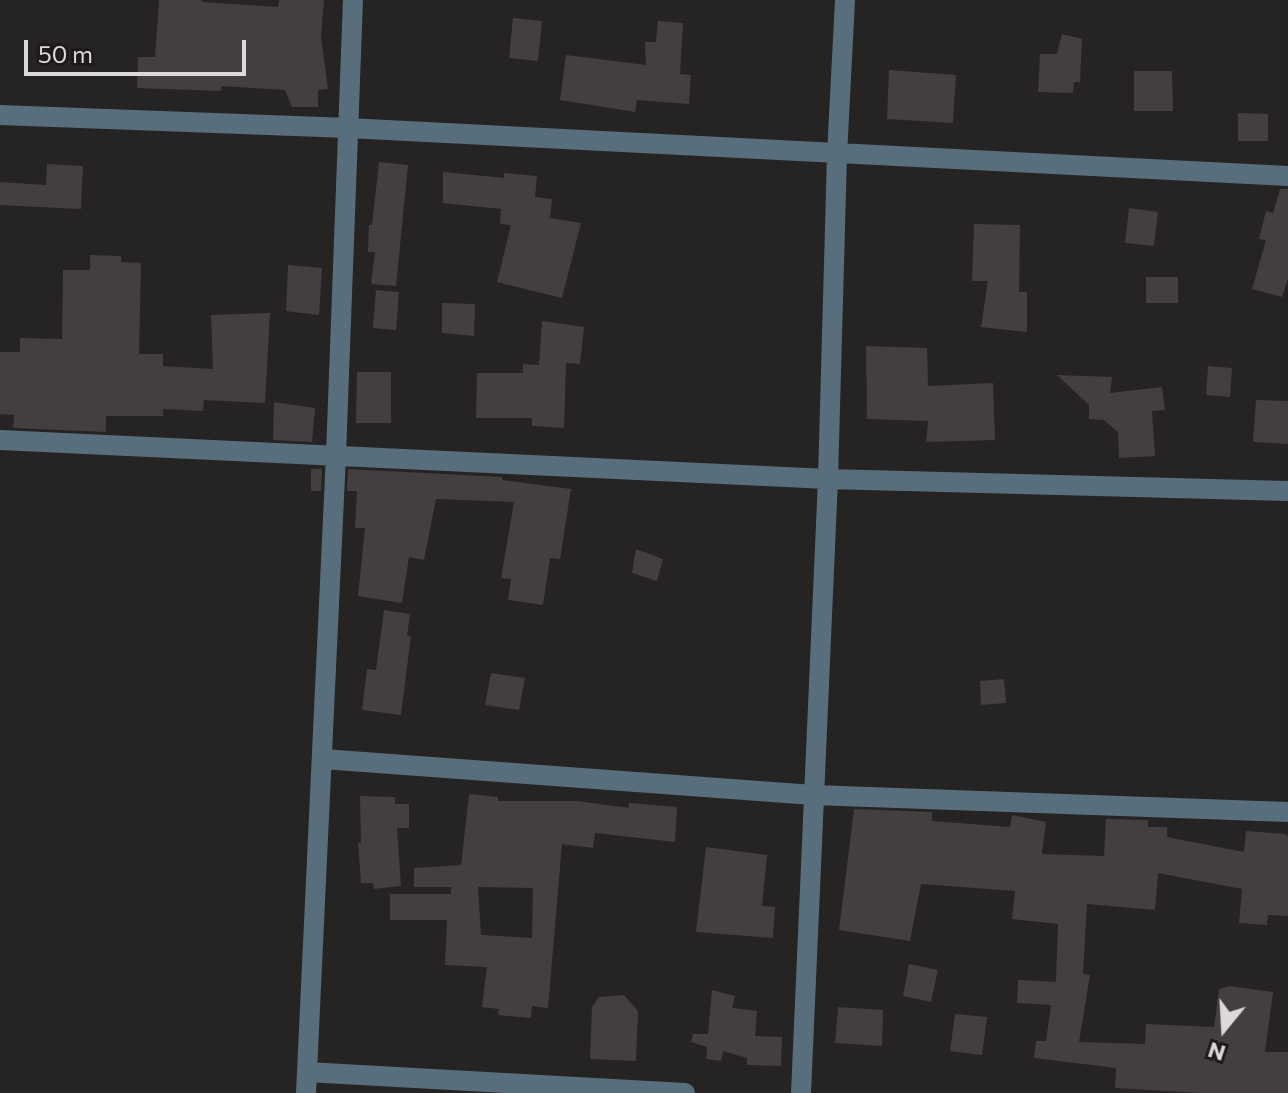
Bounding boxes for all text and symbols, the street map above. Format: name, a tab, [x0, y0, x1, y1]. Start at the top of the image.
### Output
scale bar	[28, 24, 250, 74]
text: 50 m	[38, 39, 93, 68]
north arrow	[1184, 989, 1264, 1069]
text: N	[1204, 1037, 1228, 1068]

